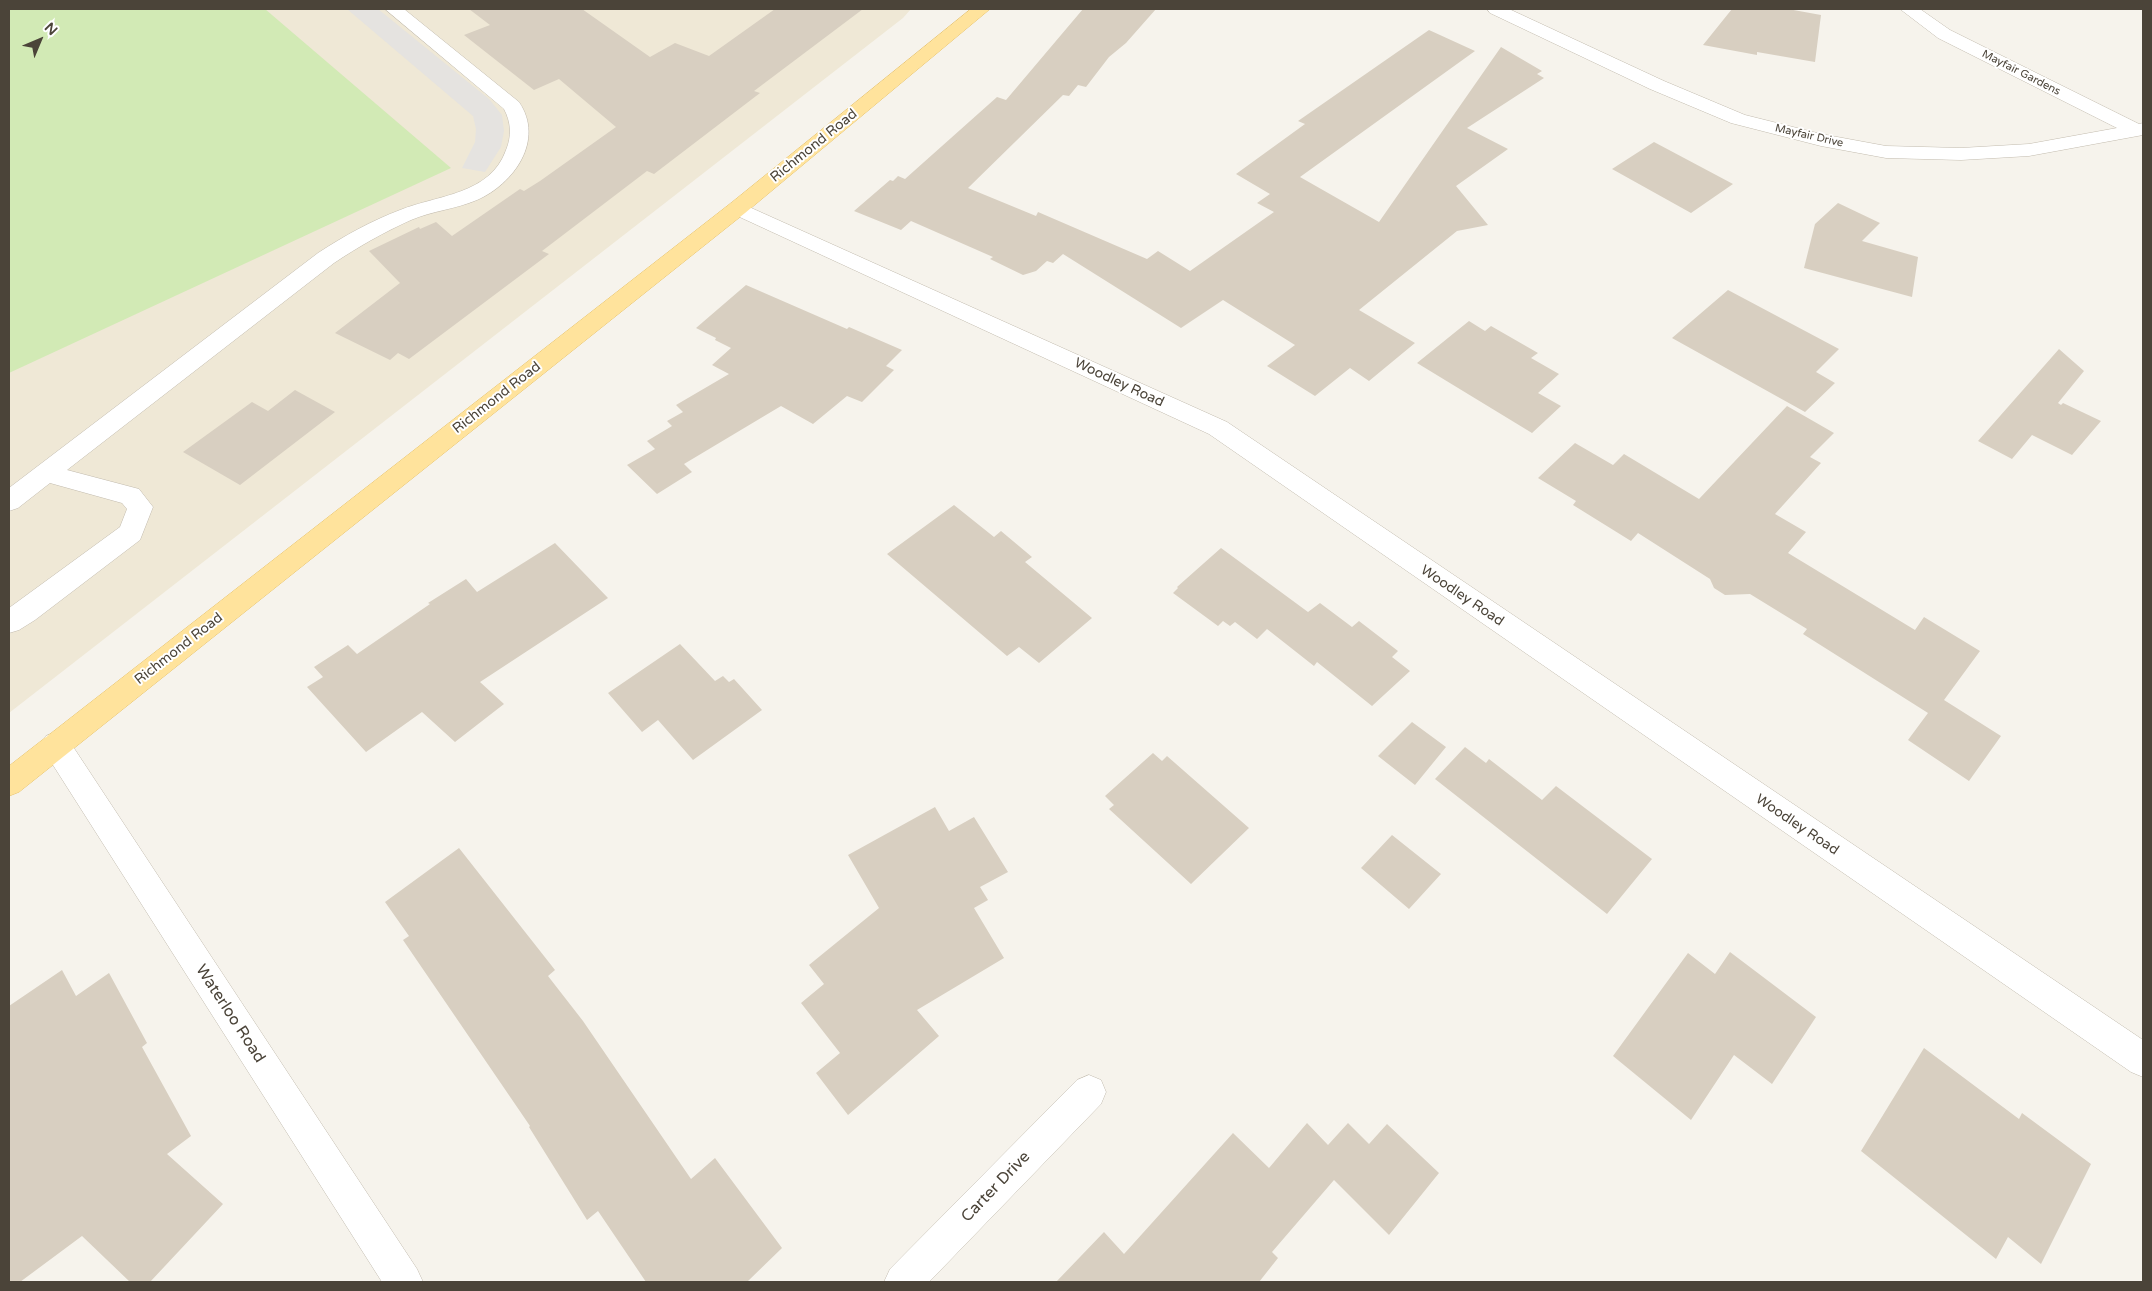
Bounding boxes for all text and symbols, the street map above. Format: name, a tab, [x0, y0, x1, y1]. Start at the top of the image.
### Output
north arrow	[15, 15, 65, 65]
text: N	[41, 19, 61, 39]
street label: Mayfair Gardens	[1980, 48, 2062, 98]
street label: Richmond Road	[767, 106, 861, 186]
street label: Mayfair Drive	[1774, 122, 1844, 150]
street label: Woodley Road	[1071, 355, 1167, 411]
street label: Richmond Road	[450, 358, 544, 438]
street label: Woodley Road	[1417, 562, 1507, 630]
street label: Richmond Road	[132, 609, 226, 689]
street label: Woodley Road	[1752, 791, 1842, 859]
street label: Waterloo Road	[191, 961, 269, 1067]
street label: Carter Drive	[957, 1148, 1035, 1226]

